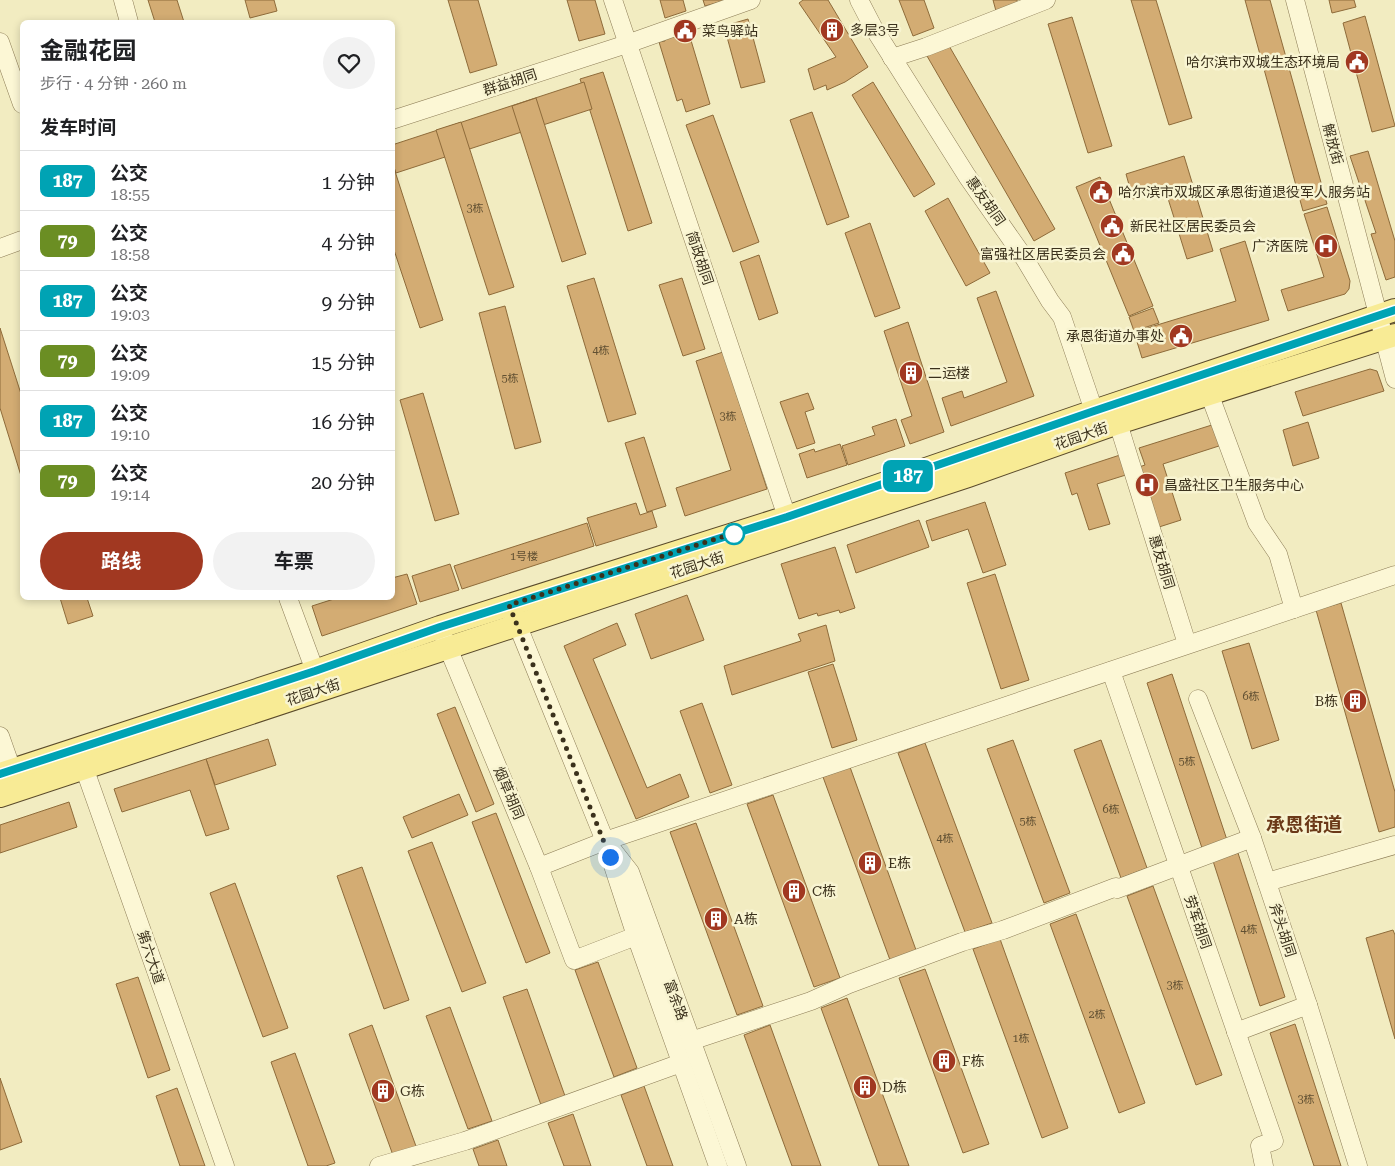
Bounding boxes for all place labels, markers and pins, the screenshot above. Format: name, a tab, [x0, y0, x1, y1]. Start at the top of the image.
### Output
building icon: 多层3号	[819, 17, 845, 43]
public building icon: 菜鸟驿站	[672, 18, 698, 44]
place label: 多层3号	[850, 22, 900, 38]
place label: 菜鸟驿站	[702, 23, 758, 39]
public building icon: 哈尔滨市双城生态环境局	[1344, 49, 1370, 75]
place label: 哈尔滨市双城生态环境局	[1186, 54, 1340, 70]
public building icon: 哈尔滨市双城区承恩街道退役军人服务站	[1088, 179, 1114, 205]
place label: 哈尔滨市双城区承恩街道退役军人服务站	[1118, 184, 1370, 200]
public building icon: 新民社区居民委员会	[1099, 213, 1125, 239]
place label: 新民社区居民委员会	[1130, 218, 1256, 234]
hospital icon: 广济医院	[1313, 233, 1339, 259]
place label: 广济医院	[1252, 238, 1308, 254]
public building icon: 富强社区居民委员会	[1110, 241, 1136, 267]
place label: 富强社区居民委员会	[980, 246, 1106, 262]
public building icon: 承恩街道办事处	[1168, 323, 1194, 349]
place label: 承恩街道办事处	[1066, 328, 1164, 344]
building icon: 二运楼	[898, 360, 924, 386]
place label: 二运楼	[928, 365, 970, 381]
hospital icon: 昌盛社区卫生服务中心	[1134, 472, 1160, 498]
place label: 昌盛社区卫生服务中心	[1164, 477, 1304, 493]
unlabelled marker	[723, 523, 745, 545]
building icon: B栋	[1342, 688, 1368, 714]
place label: B栋	[1315, 693, 1338, 709]
building icon: E栋	[857, 850, 883, 876]
place label: E栋	[888, 855, 911, 871]
building icon: C栋	[781, 878, 807, 904]
place label: C栋	[812, 883, 836, 899]
building icon: A栋	[703, 906, 729, 932]
place label: A栋	[734, 911, 758, 927]
building icon: F栋	[931, 1048, 957, 1074]
place label: F栋	[962, 1053, 984, 1069]
building icon: D栋	[852, 1074, 878, 1100]
building icon: G栋	[370, 1078, 396, 1104]
place label: D栋	[882, 1079, 907, 1095]
place label: G栋	[400, 1083, 425, 1099]

